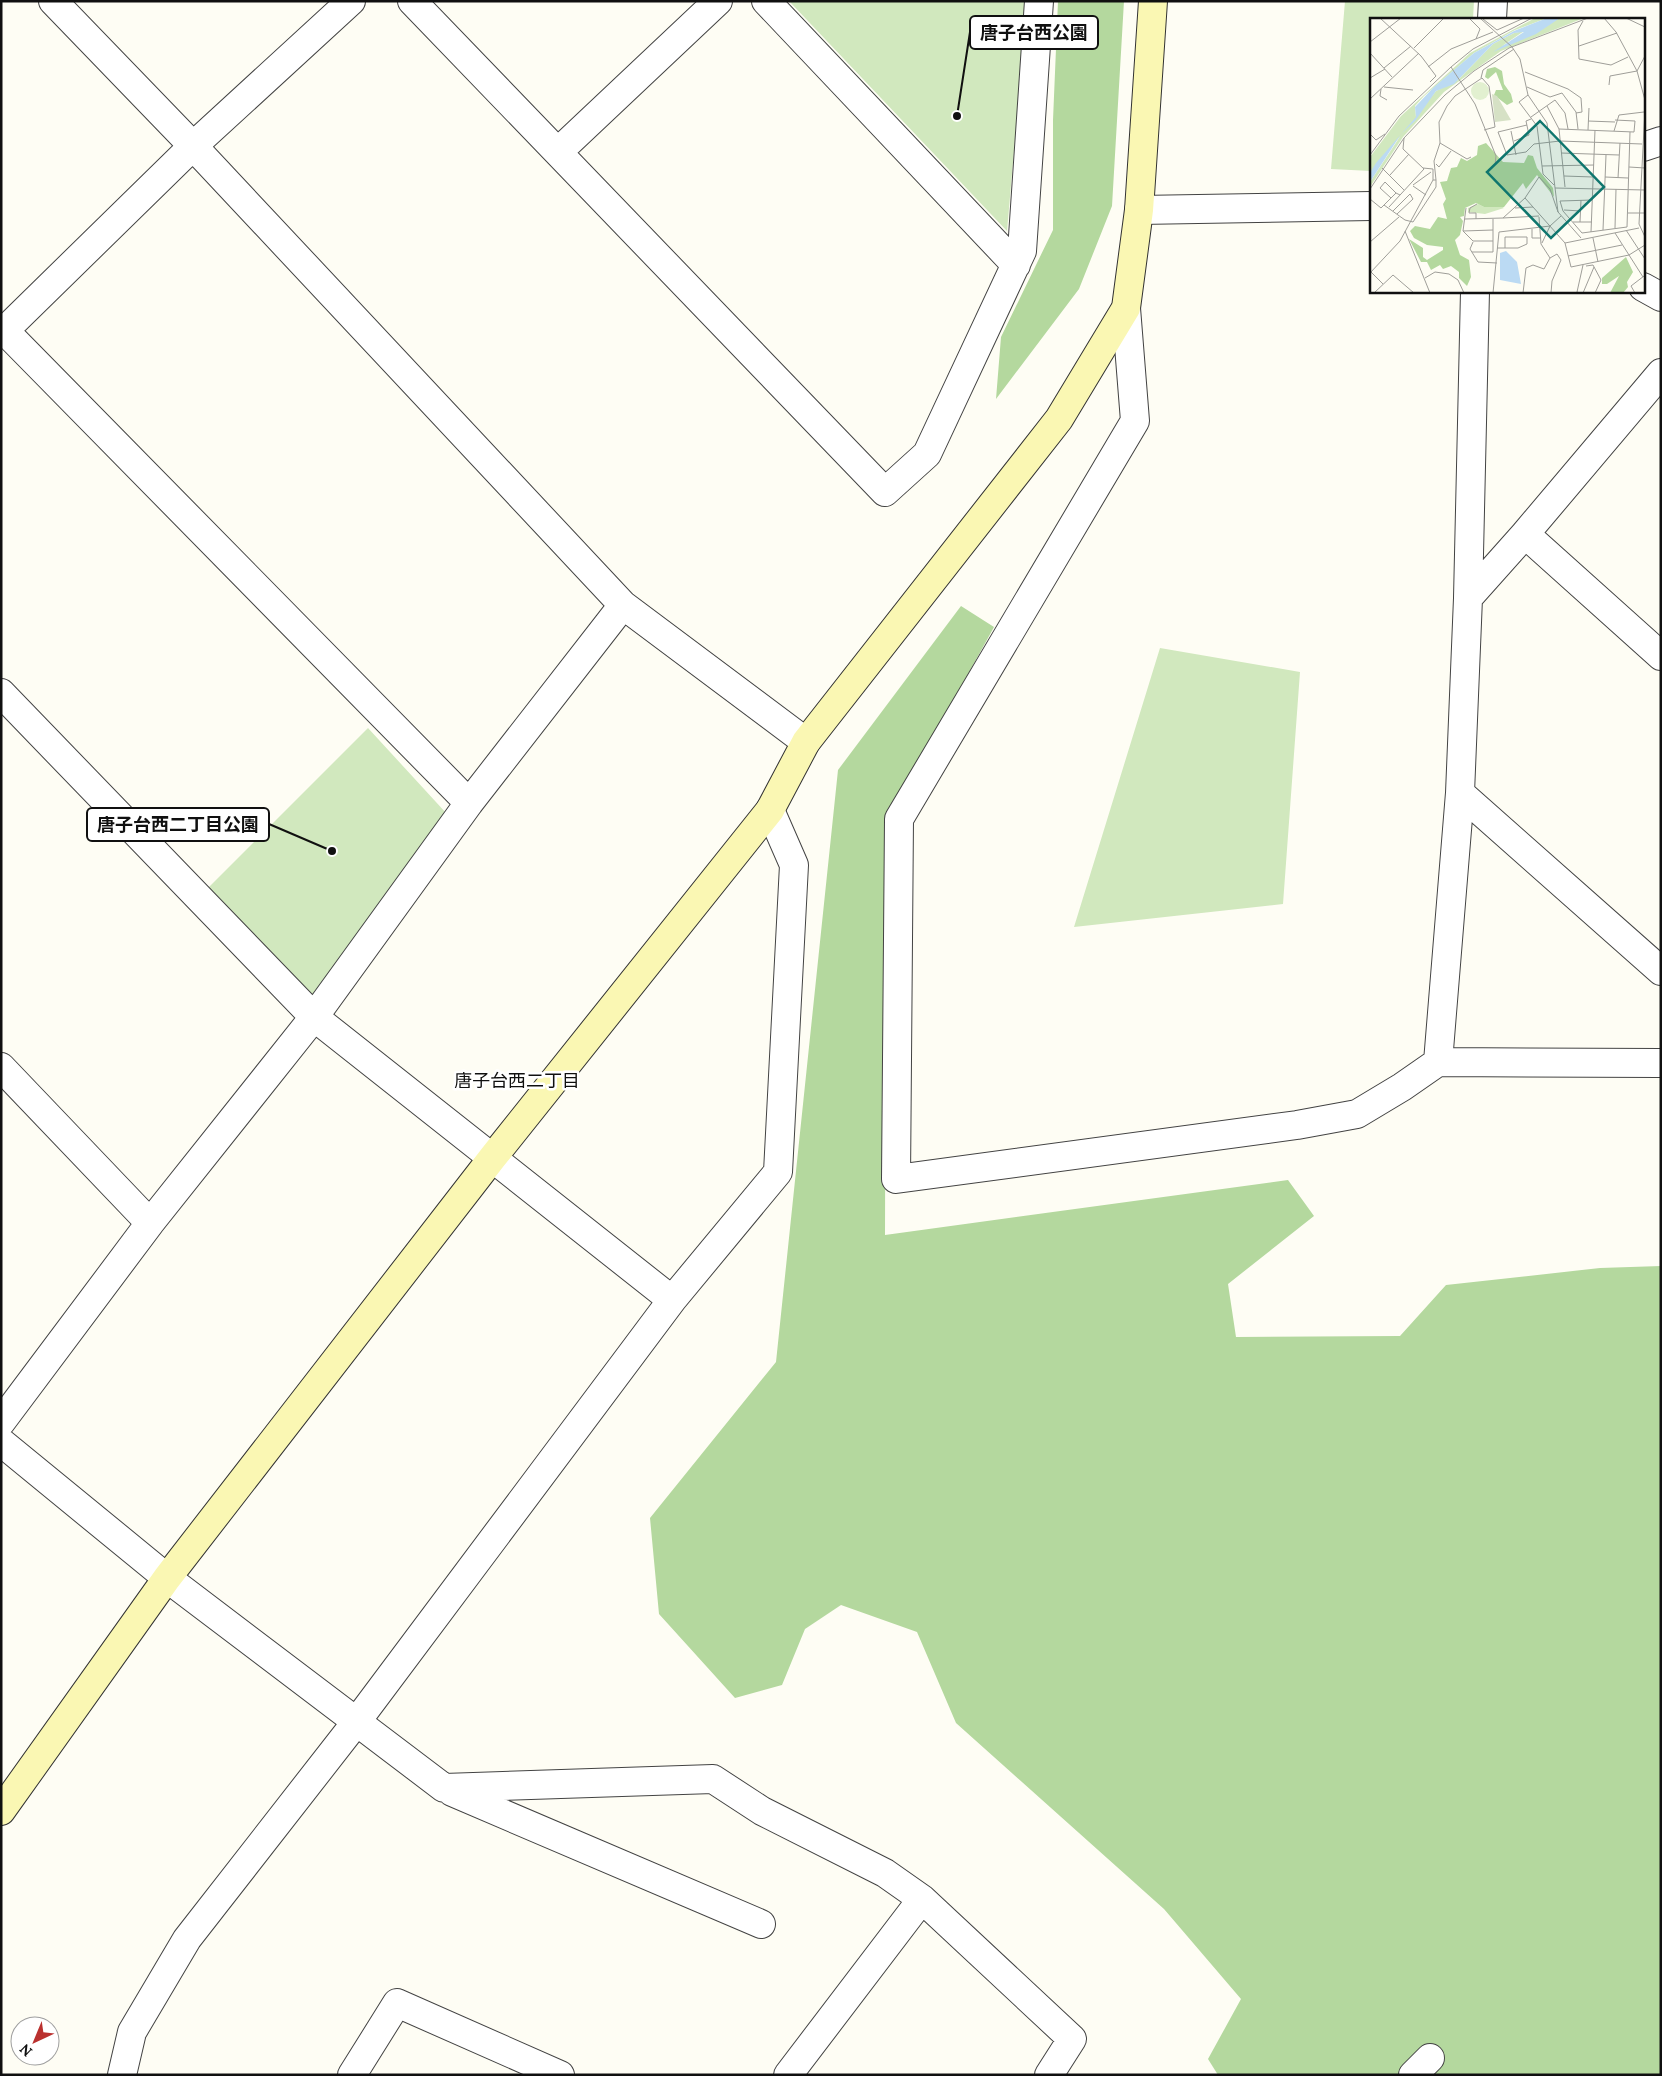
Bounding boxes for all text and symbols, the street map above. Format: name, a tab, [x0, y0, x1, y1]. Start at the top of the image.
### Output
callout: 唐子台西公園	[970, 16, 1098, 49]
inset map	[1370, 18, 1644, 292]
text: 唐子台西公園	[980, 21, 1088, 44]
callout: 唐子台西二丁目公園	[87, 808, 269, 841]
text: 唐子台西二丁目公園	[97, 813, 259, 836]
district label: 唐子台西二丁目	[454, 1069, 580, 1092]
north arrow	[10, 2016, 60, 2066]
text: N	[16, 2040, 36, 2061]

